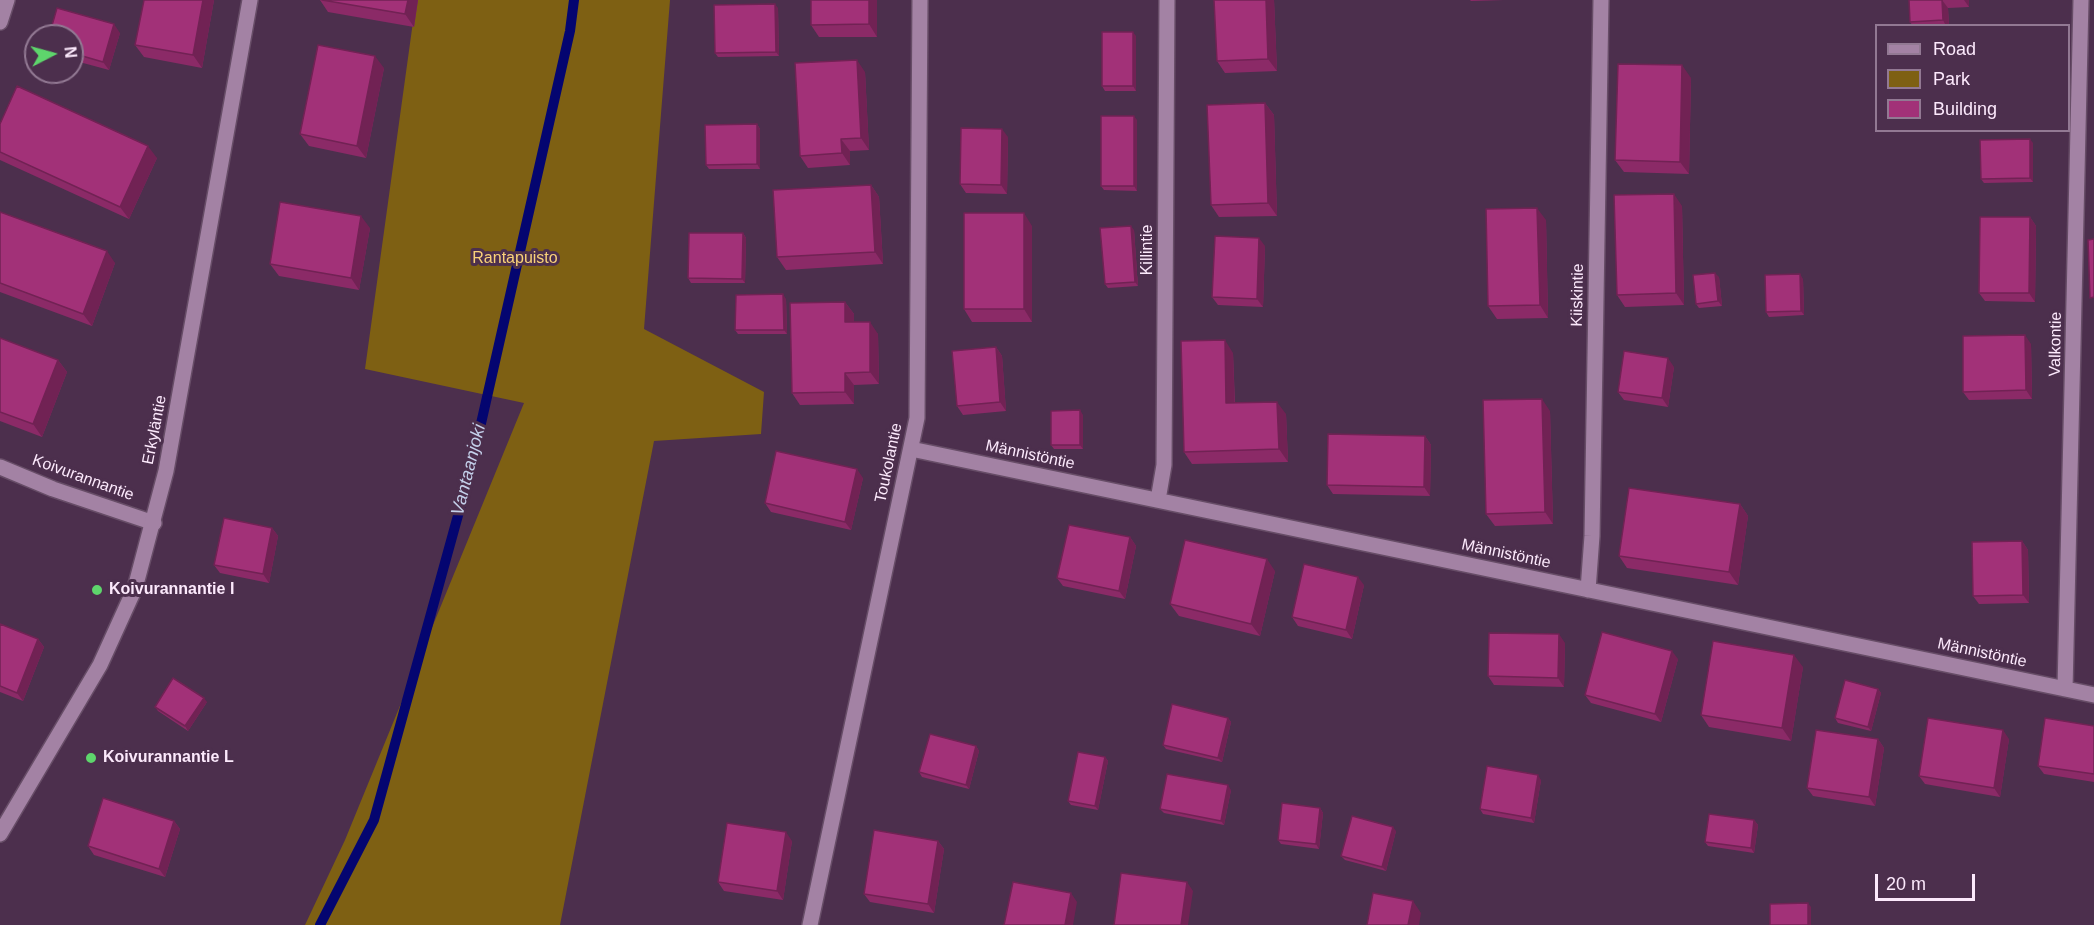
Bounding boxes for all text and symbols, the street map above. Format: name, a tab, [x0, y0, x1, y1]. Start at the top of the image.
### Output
north arrow	[24, 24, 84, 84]
legend	[1875, 24, 2070, 132]
text: Road	[1933, 39, 1976, 59]
text: N	[61, 46, 79, 59]
text: Park	[1933, 69, 1970, 89]
text: Building	[1933, 99, 1997, 119]
street label: Killintie	[1138, 225, 1158, 275]
park label: Rantapuisto	[472, 249, 558, 269]
street label: Kiiskintie	[1568, 263, 1588, 327]
street label: Valkontie	[2046, 312, 2066, 376]
street label: Erkyläntie	[139, 394, 171, 466]
street label: Toukolantie	[871, 421, 907, 505]
water label: Vantaanjoki	[447, 422, 491, 518]
street label: Männistöntie	[984, 436, 1076, 474]
street label: Koivurannantie	[30, 451, 136, 505]
street label: Männistöntie	[1460, 535, 1552, 573]
place label: Koivurannantie I	[109, 580, 234, 600]
marker: Koivurannantie I	[90, 583, 104, 597]
street label: Männistöntie	[1936, 634, 2028, 672]
place label: Koivurannantie L	[103, 748, 234, 768]
marker: Koivurannantie L	[84, 751, 98, 765]
scale bar	[1878, 862, 1978, 900]
text: 20 m	[1886, 874, 1926, 894]

